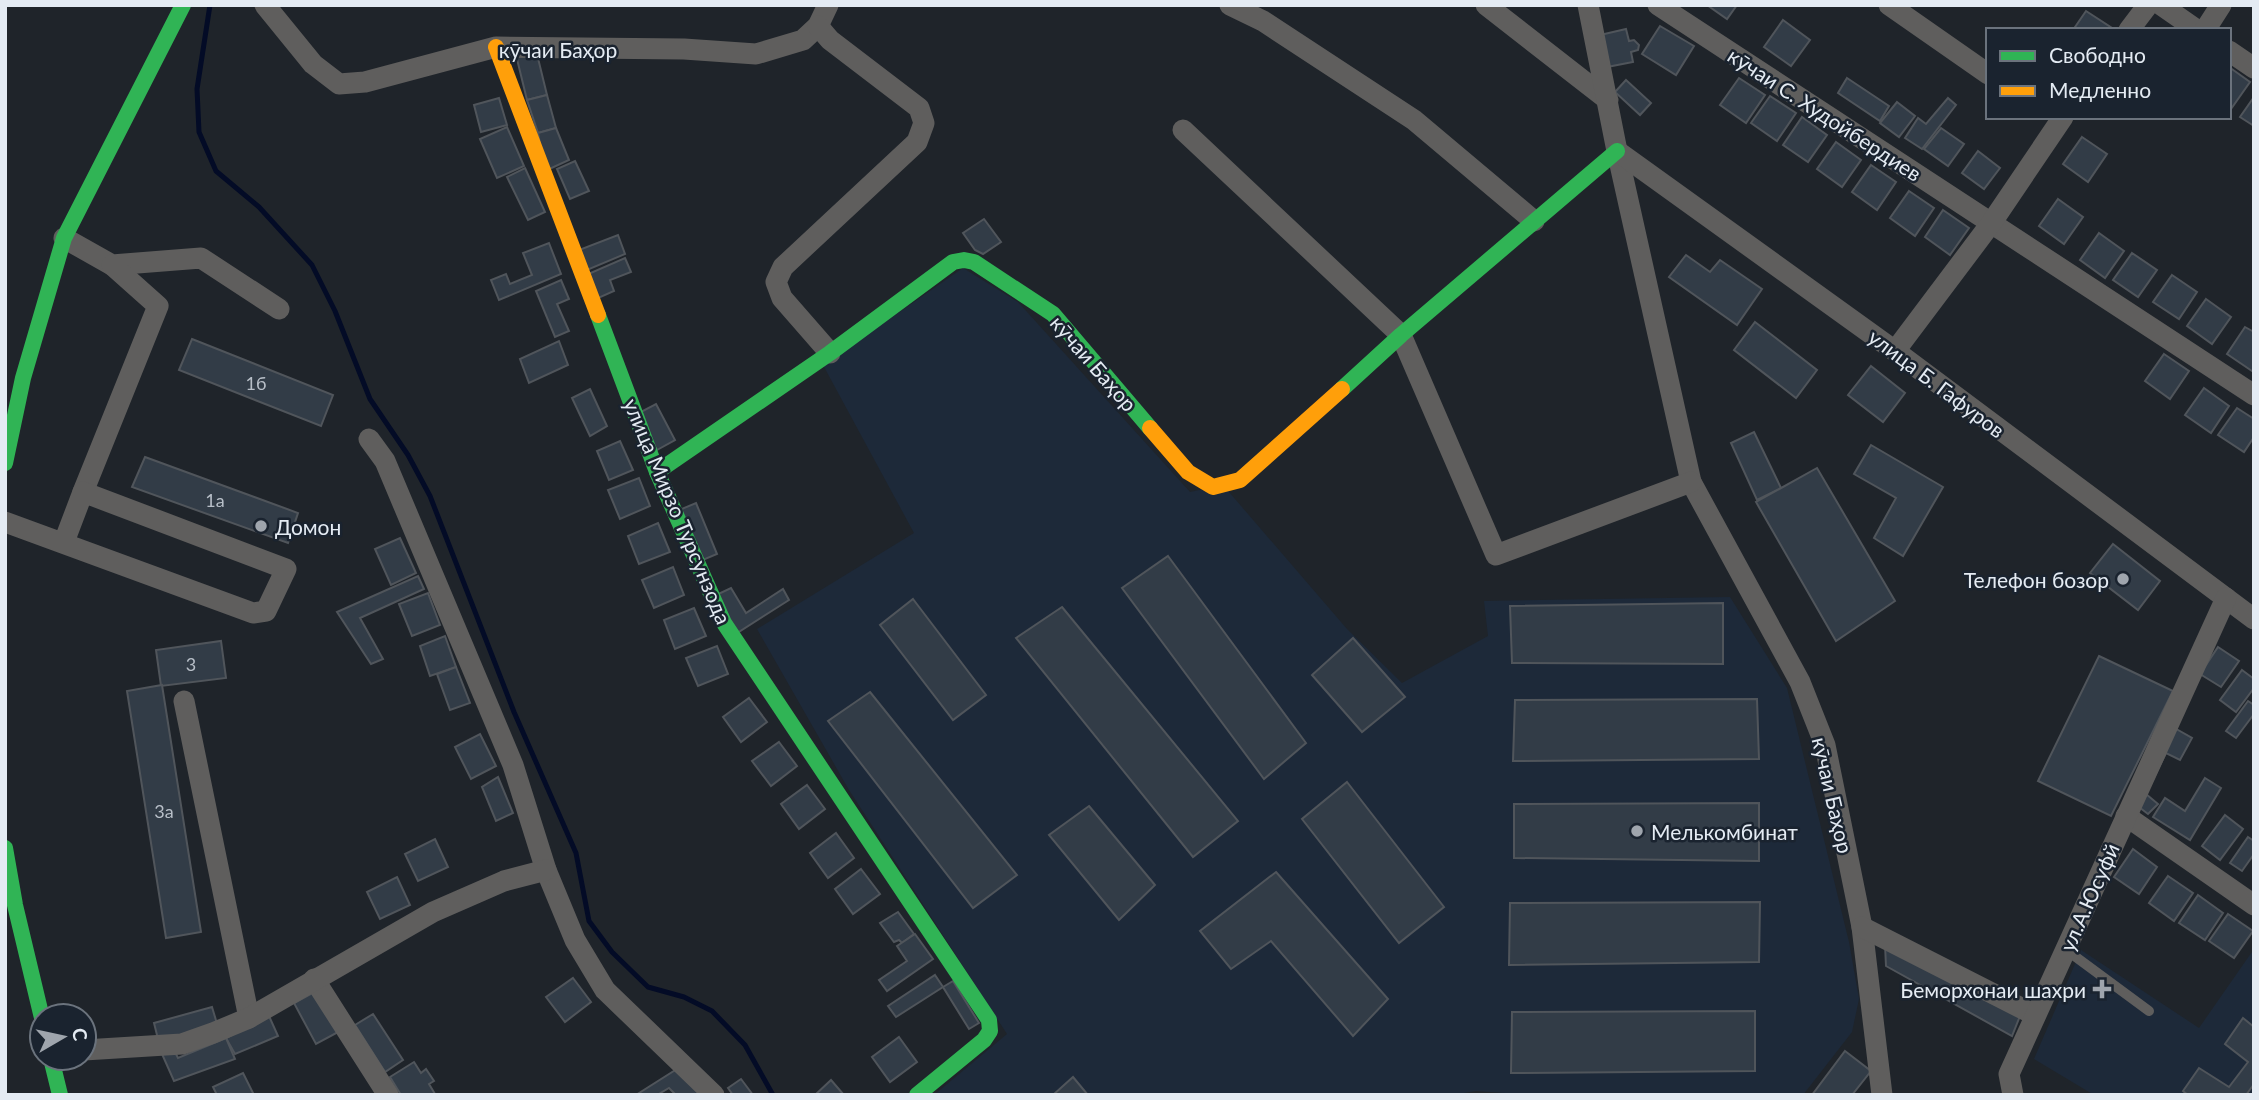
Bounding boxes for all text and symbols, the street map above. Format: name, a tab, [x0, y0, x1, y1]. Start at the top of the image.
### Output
legend	[1986, 28, 2231, 119]
street label: кӯчаи Баҳор	[499, 37, 617, 62]
street label: кӯчаи С. Худойбердиев	[1724, 42, 1926, 186]
text: Свободно	[2049, 42, 2146, 67]
text: Медленно	[2049, 77, 2151, 102]
street label: кӯчаи Баҳор	[1046, 310, 1142, 416]
street label: улица Б. Гафуров	[1864, 324, 2010, 442]
house number: 1б	[246, 372, 266, 394]
street label: улица Мирзо Турсунзода	[619, 394, 737, 628]
house number: 1а	[205, 489, 225, 511]
place label: Домон	[275, 514, 341, 539]
marker: Домон	[253, 518, 269, 534]
place label: Телефон бозор	[1964, 567, 2109, 592]
marker: Телефон бозор	[2115, 571, 2131, 587]
house number: 3	[186, 653, 196, 675]
street label: кӯчаи Баҳор	[1807, 734, 1859, 856]
house number: 3а	[154, 800, 174, 822]
place label: Мелькомбинат	[1651, 819, 1798, 844]
marker: Мелькомбинат	[1629, 823, 1645, 839]
street label: ул.А.Юсуфй	[2054, 839, 2124, 955]
place label: Беморхонаи шахри	[1900, 977, 2086, 1002]
marker: Беморхонаи шахри	[2092, 979, 2112, 999]
north arrow	[28, 1002, 98, 1072]
text: С	[68, 1026, 93, 1043]

